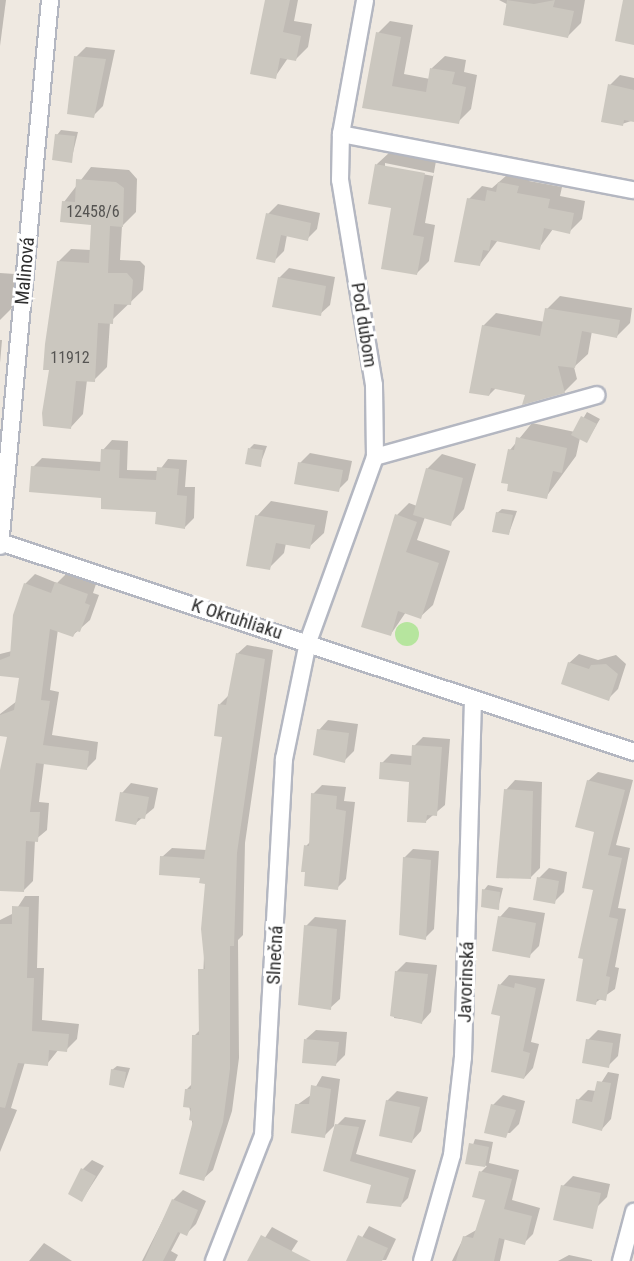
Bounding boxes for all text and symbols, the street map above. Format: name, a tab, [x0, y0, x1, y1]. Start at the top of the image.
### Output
house number: 12458/6	[66, 202, 120, 222]
street label: Malinová	[11, 236, 39, 306]
street label: Pod dubom	[346, 281, 382, 369]
house number: 11912	[50, 348, 90, 368]
street label: K Okruhliaku	[189, 594, 285, 644]
street label: Slnečná	[262, 925, 288, 985]
street label: Javorinská	[453, 941, 479, 1023]

